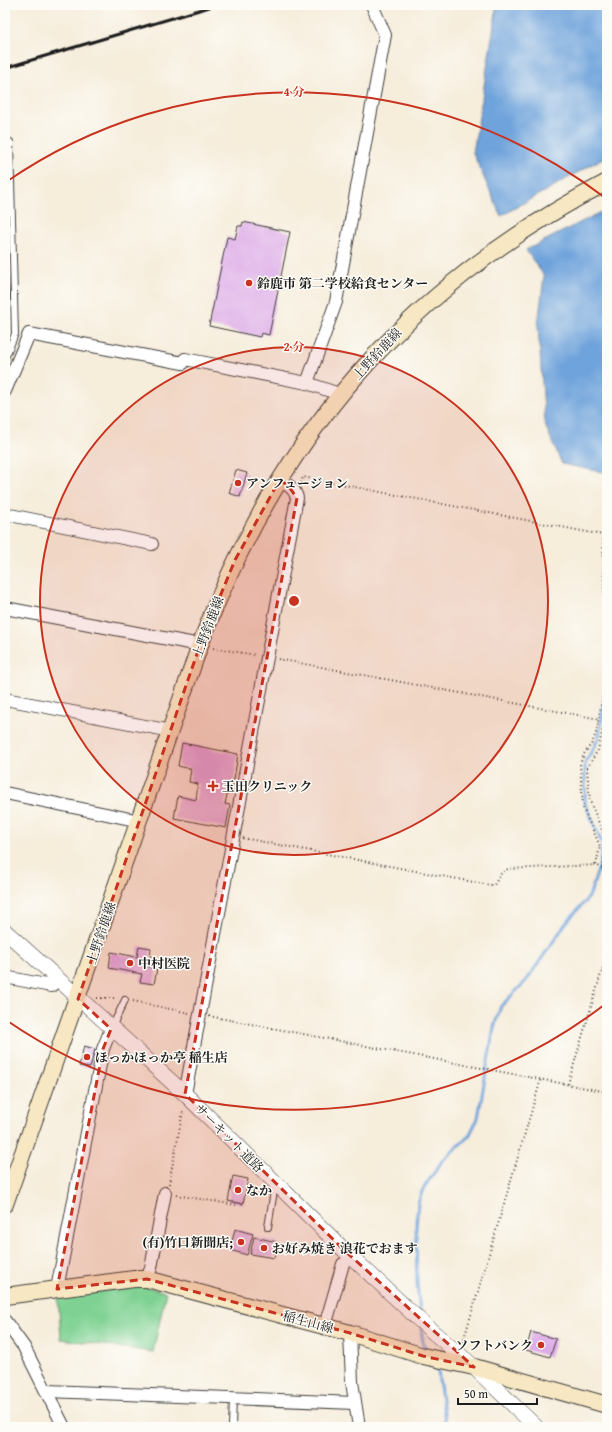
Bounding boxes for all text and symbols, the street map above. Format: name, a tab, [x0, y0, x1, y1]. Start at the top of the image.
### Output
text: 4 分	[284, 83, 304, 100]
place label: 鈴鹿市 第二学校給食センター	[257, 274, 428, 293]
marker: 鈴鹿市 第二学校給食センター	[244, 278, 254, 288]
street label: 上野鈴鹿線	[348, 324, 406, 384]
text: 2 分	[284, 338, 304, 355]
place label: アンフュージョン	[246, 474, 348, 493]
marker: アンフュージョン	[233, 478, 243, 488]
street label: 上野鈴鹿線	[187, 593, 229, 661]
centre of rings	[287, 594, 301, 608]
place label: 玉田クリニック	[222, 777, 312, 796]
marker: 玉田クリニック	[207, 780, 219, 792]
street label: 上野鈴鹿線	[81, 899, 121, 967]
place label: 中村医院	[138, 954, 190, 973]
marker: 中村医院	[125, 958, 135, 968]
place label: ほっかほっか亭 稲生店	[95, 1048, 228, 1067]
marker: ほっかほっか亭 稲生店	[82, 1052, 92, 1062]
street label: サーキット道路	[190, 1099, 268, 1177]
place label: なか	[246, 1181, 272, 1200]
marker: なか	[233, 1185, 243, 1195]
place label: (有)竹口新聞店;	[143, 1233, 233, 1252]
marker: (有)竹口新聞店;	[236, 1237, 246, 1247]
place label: お好み焼き 浪花でおます	[272, 1239, 418, 1258]
marker: お好み焼き 浪花でおます	[259, 1243, 269, 1253]
street label: 稲生山線	[280, 1306, 336, 1338]
place label: ソフトバンク	[456, 1336, 533, 1355]
marker: ソフトバンク	[536, 1340, 546, 1350]
scale bar	[458, 1380, 537, 1406]
text: 50 m	[464, 1385, 488, 1402]

